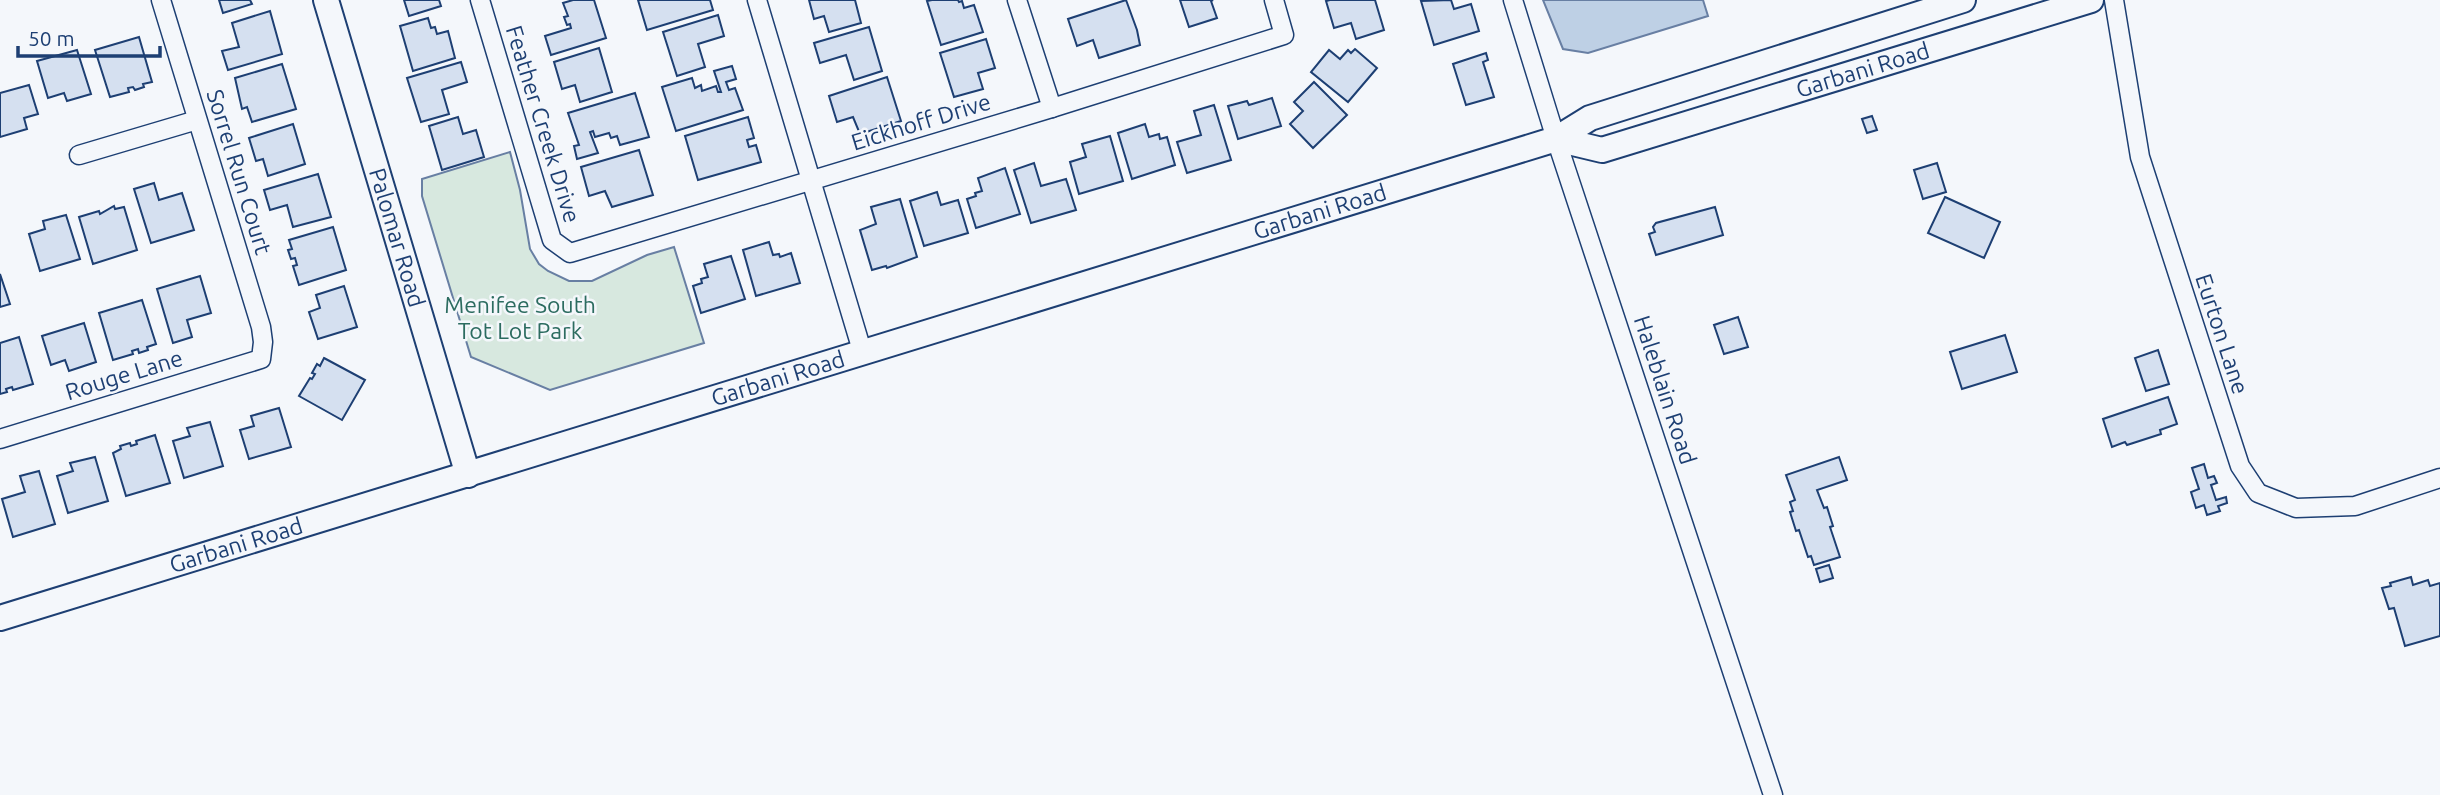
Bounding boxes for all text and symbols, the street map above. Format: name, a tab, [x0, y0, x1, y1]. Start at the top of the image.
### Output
scale bar	[18, 14, 159, 58]
street label: Feather Creek Drive	[502, 22, 585, 225]
text: 50 m	[28, 26, 75, 50]
street label: Garbani Road	[1793, 37, 1932, 102]
street label: Sorrel Run Court	[202, 86, 276, 257]
street label: Eickhoff Drive	[848, 88, 994, 155]
street label: Palomar Road	[365, 165, 430, 310]
street label: Garbani Road	[1250, 179, 1389, 243]
street label: Eurton Lane	[2191, 271, 2254, 397]
park label: Menifee South Tot Lot Park	[444, 292, 596, 343]
street label: Haleblain Road	[1630, 312, 1701, 467]
street label: Rouge Lane	[62, 345, 186, 404]
street label: Garbani Road	[708, 346, 848, 410]
street label: Garbani Road	[166, 513, 306, 577]

